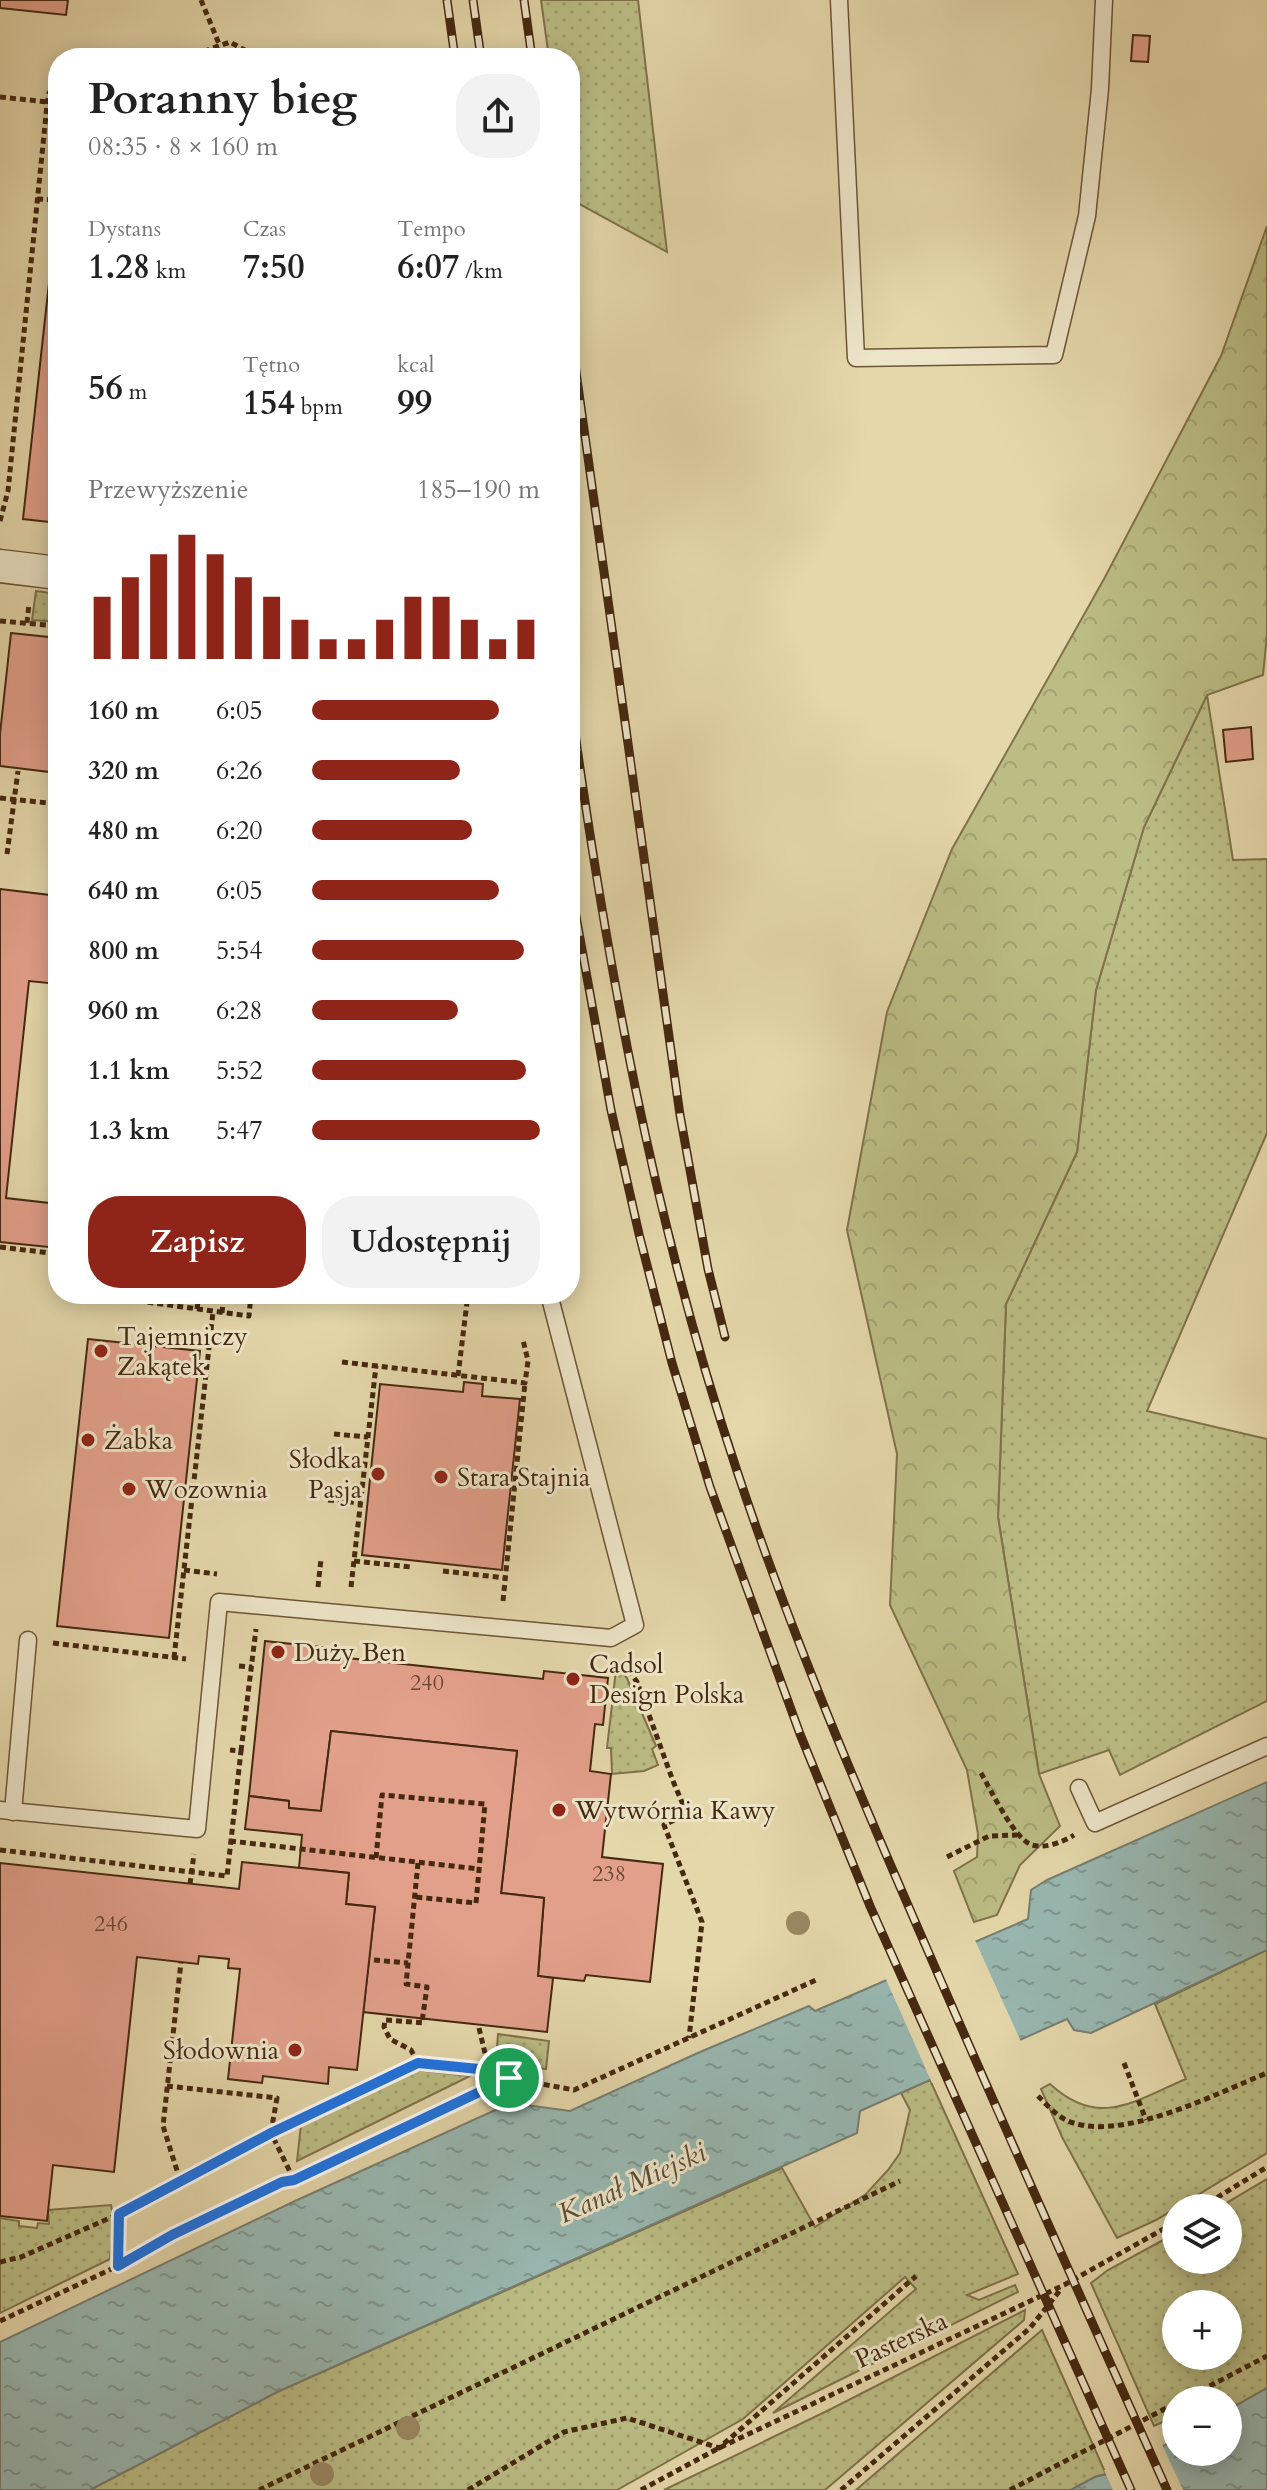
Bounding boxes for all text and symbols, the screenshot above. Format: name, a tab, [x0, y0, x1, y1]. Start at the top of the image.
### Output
text: Poranny bieg	[88, 69, 357, 129]
button: share	[456, 74, 540, 158]
text: 08:35 · 8 × 160 m	[88, 129, 278, 164]
text: Dystans	[88, 214, 161, 244]
text: Czas	[243, 214, 286, 244]
text: Tempo	[397, 214, 466, 244]
text: 1.28	[88, 244, 150, 290]
text: 7:50	[243, 244, 305, 290]
text: 6:07	[397, 244, 459, 290]
text: km	[150, 256, 186, 286]
text: /km	[459, 256, 503, 286]
text: Tętno	[243, 350, 300, 380]
text: kcal	[397, 350, 434, 380]
text: 56	[88, 365, 123, 411]
text: m	[123, 377, 147, 407]
text: 154	[243, 380, 295, 426]
text: 99	[397, 380, 432, 426]
text: bpm	[295, 392, 343, 422]
text: Przewyższenie	[88, 472, 249, 507]
text: 185–190 m	[417, 472, 540, 507]
text: 160 m	[88, 693, 159, 728]
text: 6:05	[216, 693, 263, 728]
text: 320 m	[88, 753, 159, 788]
text: 6:26	[216, 753, 263, 788]
text: 480 m	[88, 813, 159, 848]
text: 6:20	[216, 813, 263, 848]
text: 640 m	[88, 873, 159, 908]
text: 6:05	[216, 873, 263, 908]
text: 800 m	[88, 933, 159, 968]
text: 5:54	[216, 933, 263, 968]
text: 960 m	[88, 993, 159, 1028]
text: 6:28	[216, 993, 263, 1028]
text: 1.1 km	[88, 1053, 169, 1088]
text: 5:52	[216, 1053, 263, 1088]
text: 1.3 km	[88, 1113, 169, 1148]
text: 5:47	[216, 1113, 263, 1148]
button: Zapisz	[88, 1196, 306, 1288]
button: Udostępnij	[322, 1196, 540, 1288]
place label: Tajemniczy Zakątek	[117, 1319, 248, 1384]
marker: Tajemniczy Zakątek	[92, 1342, 110, 1360]
place label: Żabka	[104, 1423, 173, 1458]
marker: Żabka	[79, 1431, 97, 1449]
place label: Słodka Pasja	[289, 1442, 362, 1507]
place label: Stara Stajnia	[457, 1460, 590, 1495]
marker: Słodka Pasja	[369, 1465, 387, 1483]
marker: Stara Stajnia	[432, 1468, 450, 1486]
place label: Wozownia	[144, 1472, 268, 1507]
marker: Wozownia	[120, 1480, 138, 1498]
place label: Duży Ben	[294, 1635, 406, 1670]
marker: Duży Ben	[269, 1643, 287, 1661]
place label: Cadsol Design Polska	[589, 1647, 744, 1712]
house number: 240	[410, 1668, 444, 1698]
marker: Cadsol Design Polska	[564, 1670, 582, 1688]
place label: Wytwórnia Kawy	[574, 1793, 776, 1828]
marker: Wytwórnia Kawy	[550, 1801, 568, 1819]
house number: 238	[592, 1859, 626, 1889]
house number: 246	[94, 1909, 128, 1939]
place label: Słodownia	[163, 2033, 279, 2068]
marker: Słodownia	[286, 2041, 304, 2059]
pin	[475, 2044, 543, 2112]
icon: arrive	[487, 2056, 531, 2100]
water label: Kanał Miejski	[552, 2133, 712, 2233]
map controls	[1162, 2194, 1242, 2466]
button: layers	[1162, 2194, 1242, 2274]
button: +	[1162, 2290, 1242, 2370]
street label: Pasterska	[849, 2303, 953, 2377]
button: −	[1162, 2386, 1242, 2466]

